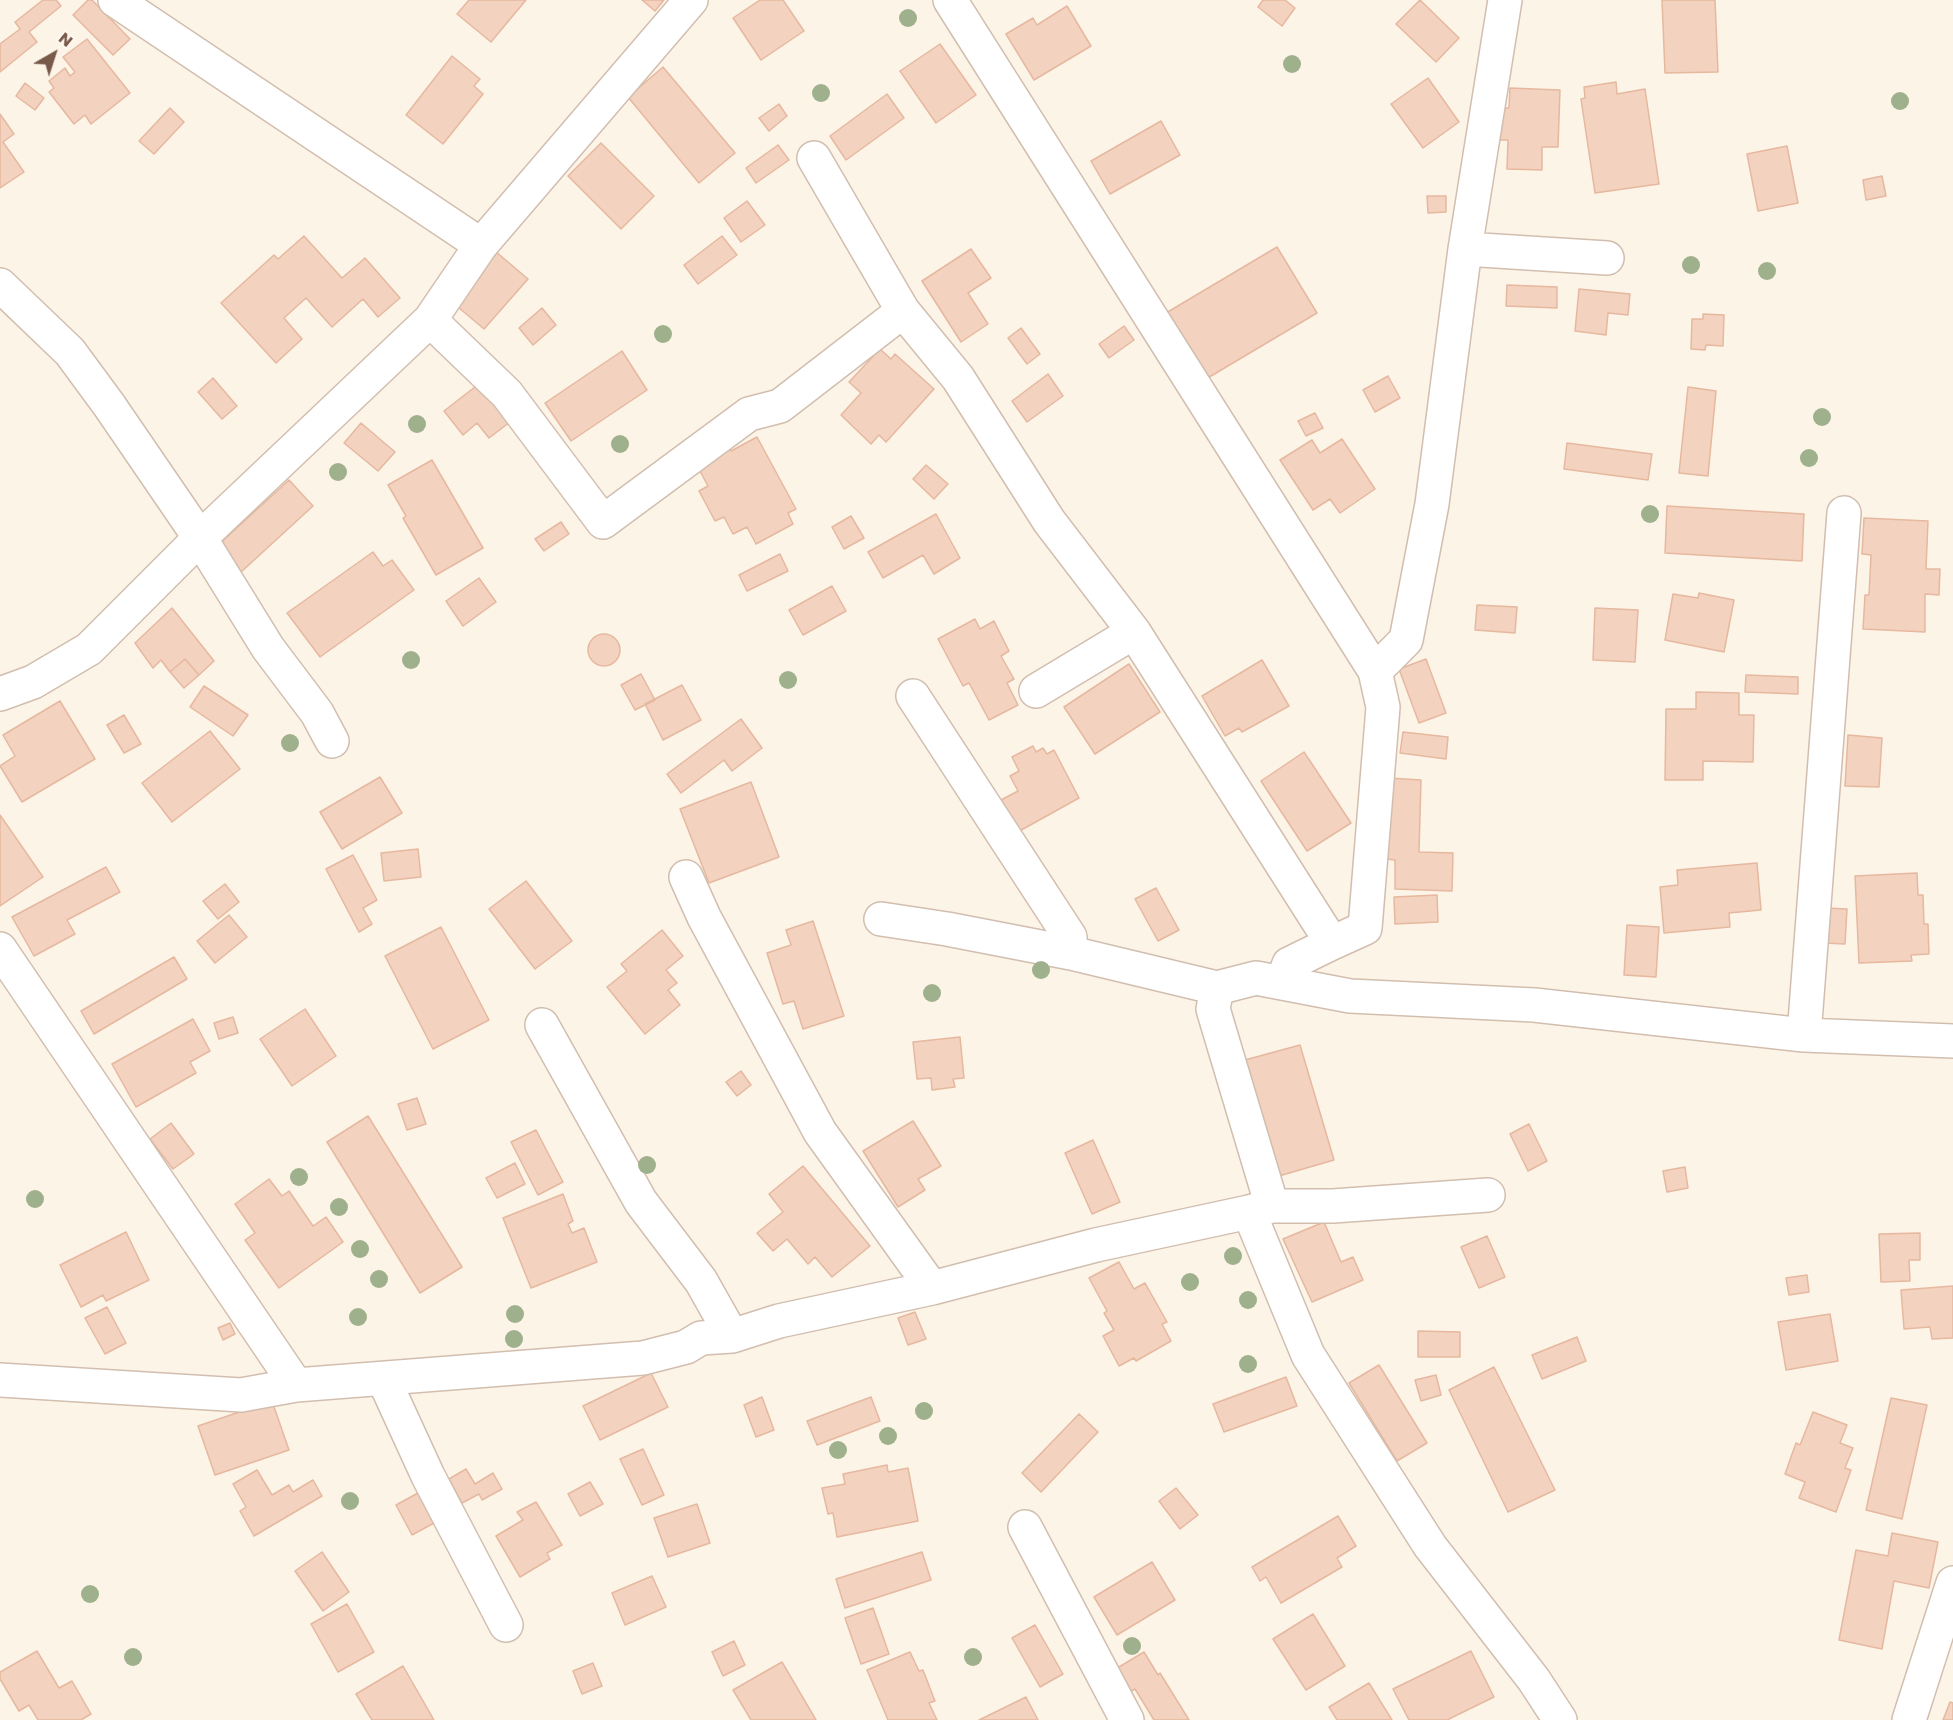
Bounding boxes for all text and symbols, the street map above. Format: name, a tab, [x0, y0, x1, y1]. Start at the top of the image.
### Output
north arrow	[24, 24, 84, 84]
text: N	[54, 27, 78, 52]

